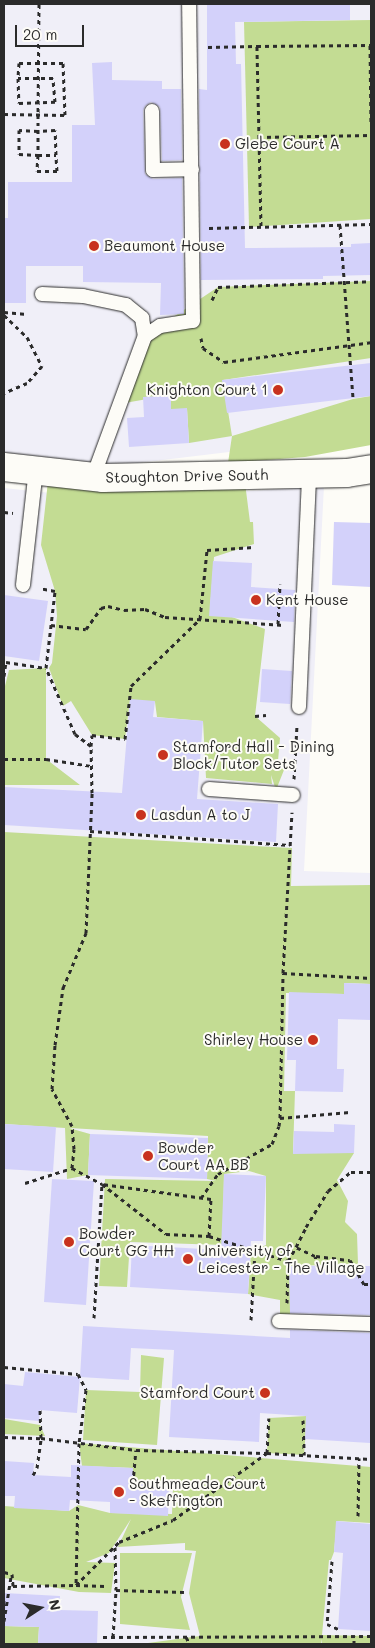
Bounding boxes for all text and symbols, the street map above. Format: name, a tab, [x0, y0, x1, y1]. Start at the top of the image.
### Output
scale bar	[18, 15, 86, 47]
text: 20 m	[23, 24, 57, 44]
place label: Glebe Court A	[235, 135, 340, 153]
marker: Glebe Court A	[219, 138, 231, 150]
place label: Beaumont House	[104, 237, 225, 255]
marker: Beaumont House	[88, 240, 100, 252]
place label: Knighton Court 1	[147, 381, 268, 399]
marker: Knighton Court 1	[272, 384, 284, 396]
street label: Stoughton Drive South	[105, 466, 269, 486]
place label: Kent House	[266, 591, 348, 609]
marker: Kent House	[250, 594, 262, 606]
place label: Stamford Hall - Dining Block/Tutor Sets	[173, 737, 334, 772]
marker: Stamford Hall - Dining Block/Tutor Sets	[157, 749, 169, 761]
place label: Lasdun A to J	[151, 806, 250, 824]
marker: Lasdun A to J	[135, 809, 147, 821]
place label: Shirley House	[204, 1031, 303, 1049]
marker: Shirley House	[307, 1034, 319, 1046]
place label: Bowder Court AA BB	[158, 1138, 249, 1173]
marker: Bowder Court AA BB	[142, 1150, 154, 1162]
place label: Bowder Court GG HH	[79, 1224, 174, 1259]
marker: Bowder Court GG HH	[63, 1236, 75, 1248]
place label: University of Leicester - The Village	[198, 1241, 364, 1276]
marker: University of Leicester - The Village	[182, 1253, 194, 1265]
place label: Stamford Court	[140, 1384, 255, 1402]
marker: Stamford Court	[259, 1387, 271, 1399]
place label: Southmeade Court - Skeffington	[129, 1474, 266, 1509]
marker: Southmeade Court - Skeffington	[113, 1486, 125, 1498]
north arrow	[15, 1583, 65, 1633]
text: N	[45, 1598, 66, 1612]

